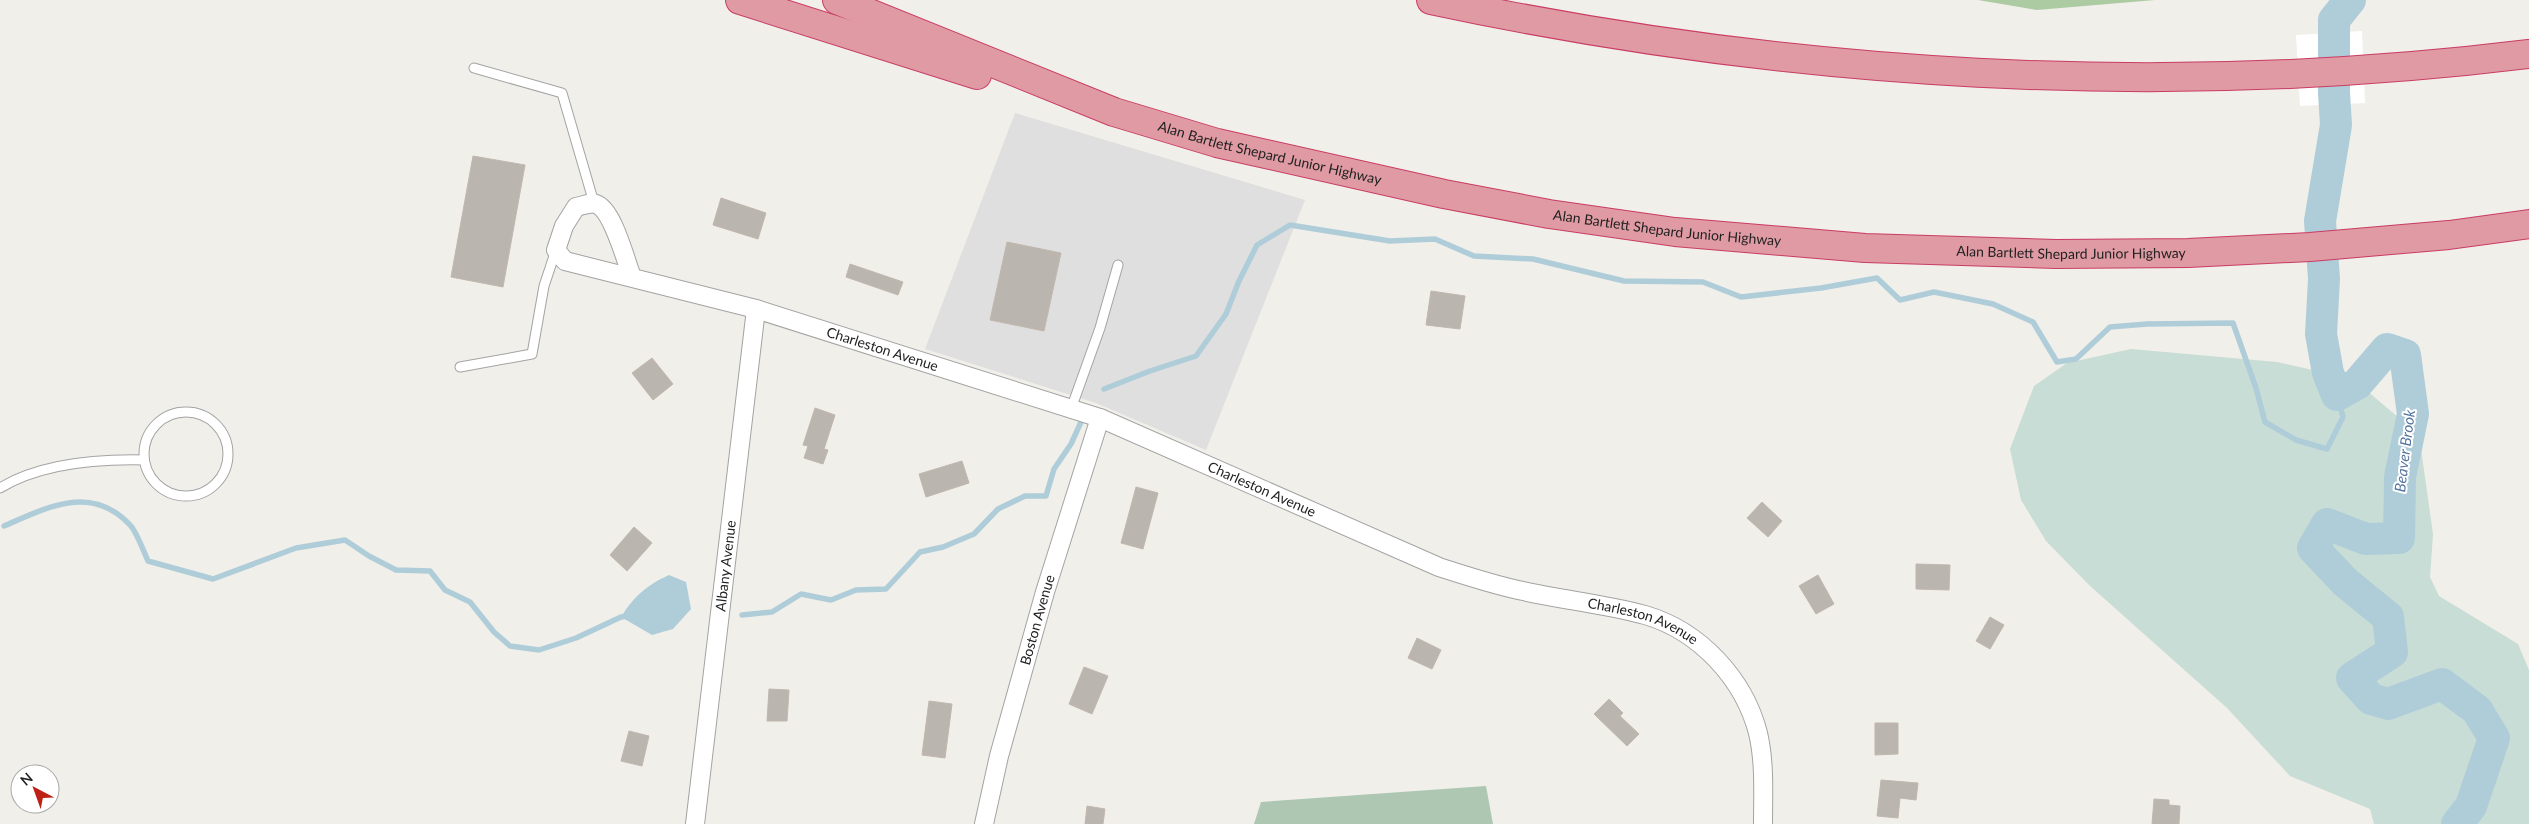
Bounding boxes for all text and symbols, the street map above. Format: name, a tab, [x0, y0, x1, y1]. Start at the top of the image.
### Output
street label: Alan Bartlett Shepard Junior Highway	[1156, 117, 1384, 188]
street label: Alan Bartlett Shepard Junior Highway	[1552, 206, 1783, 249]
street label: Alan Bartlett Shepard Junior Highway	[1956, 242, 2187, 262]
street label: Charleston Avenue	[825, 323, 941, 374]
water label: Beaver Brook	[2390, 408, 2418, 493]
street label: Charleston Avenue	[1205, 458, 1319, 520]
street label: Albany Avenue	[711, 519, 739, 612]
street label: Boston Avenue	[1016, 572, 1058, 667]
street label: Charleston Avenue	[1587, 594, 1702, 648]
north arrow	[10, 764, 60, 814]
text: N	[16, 769, 36, 789]

